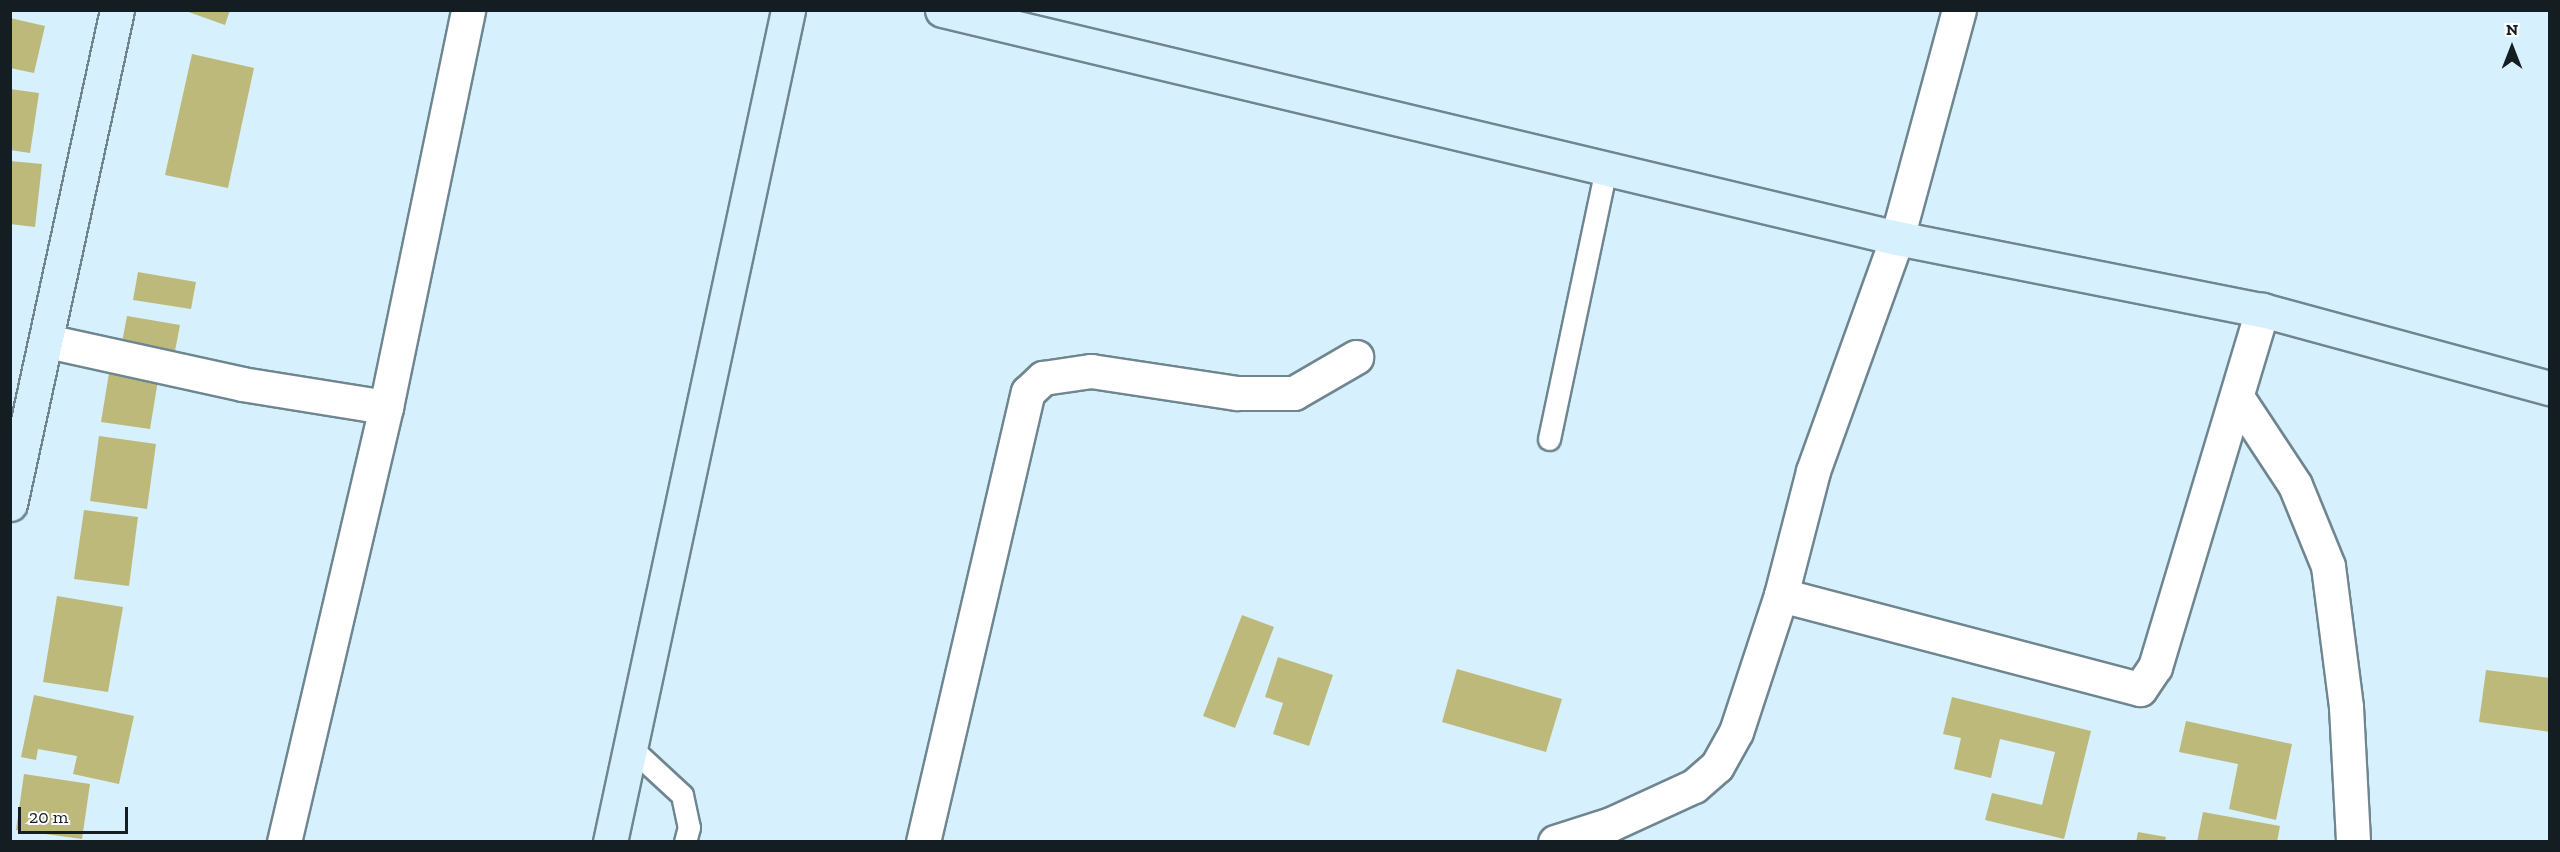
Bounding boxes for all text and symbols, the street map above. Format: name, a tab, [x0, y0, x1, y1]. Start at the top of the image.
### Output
north arrow	[2482, 18, 2542, 78]
text: N	[2506, 20, 2518, 39]
scale bar	[21, 795, 130, 833]
text: 20 m	[29, 806, 68, 828]

